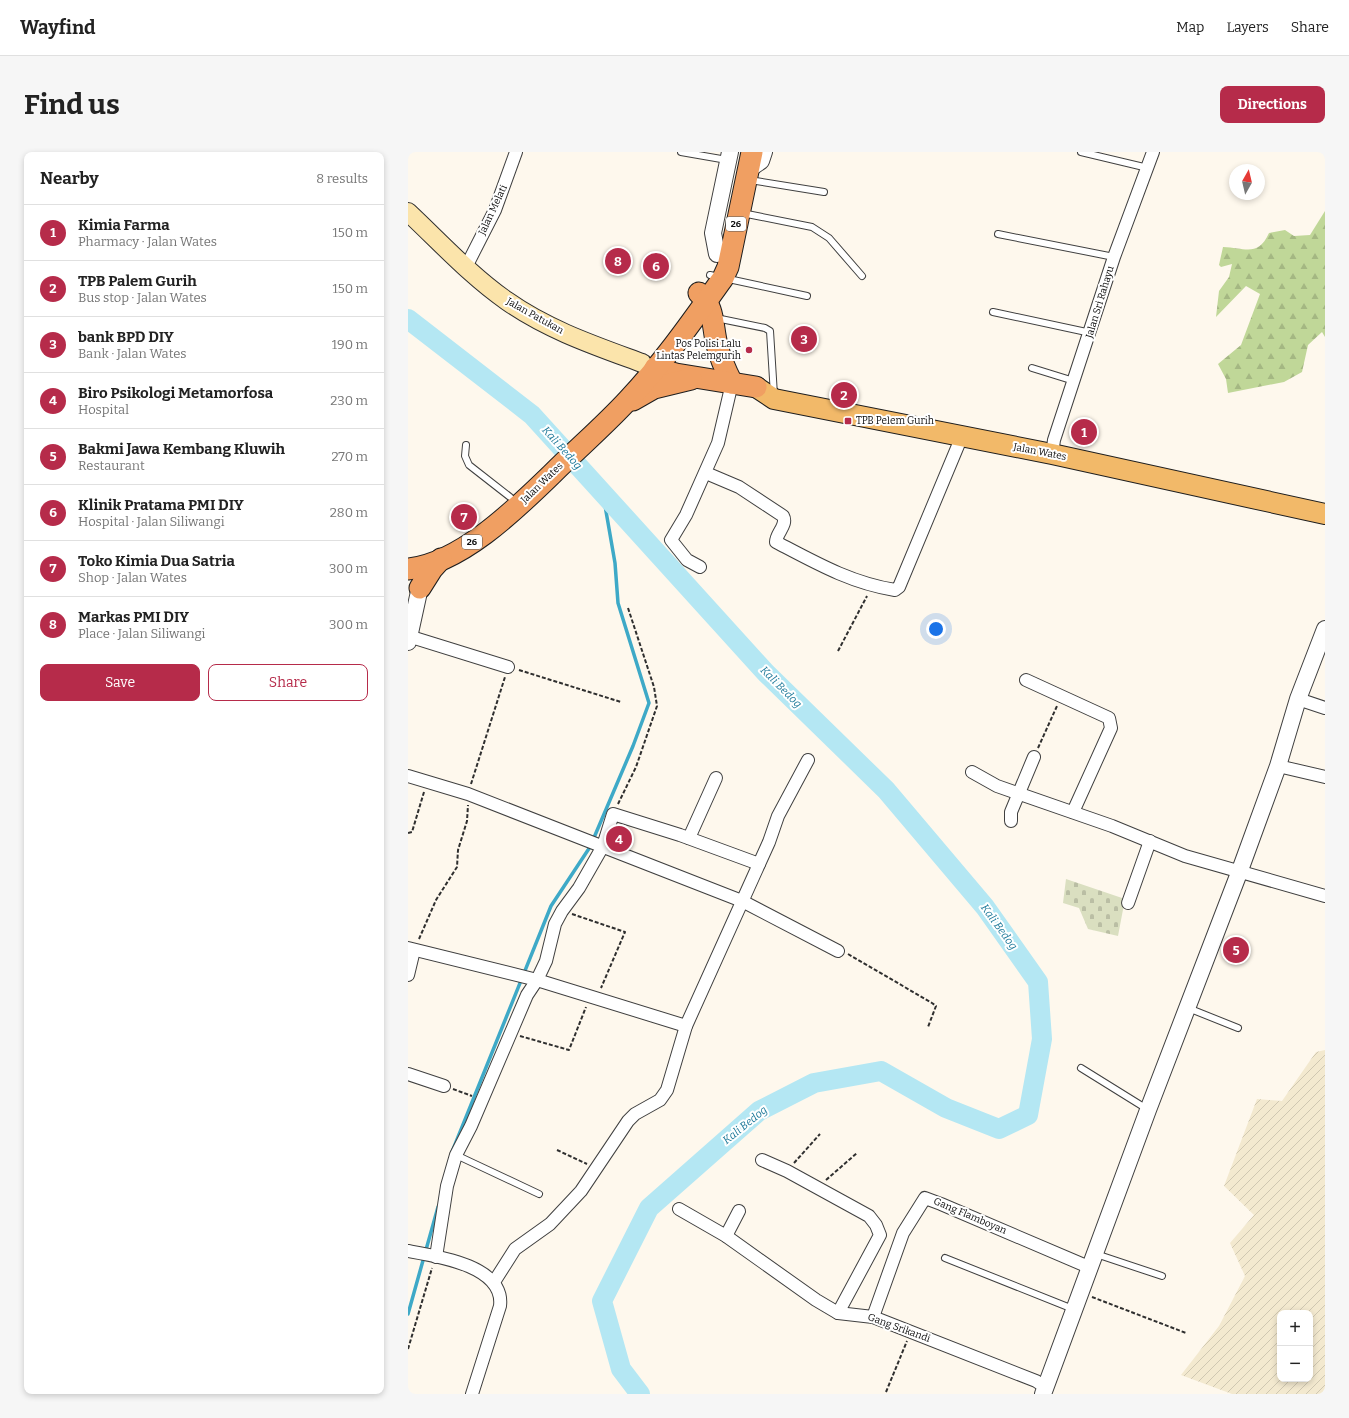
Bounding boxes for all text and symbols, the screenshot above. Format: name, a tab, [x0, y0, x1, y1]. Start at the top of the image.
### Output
text: Wayfind	[20, 16, 96, 39]
text: Map	[1176, 19, 1204, 36]
text: Layers	[1226, 19, 1269, 36]
text: Share	[1291, 19, 1329, 36]
button: Directions	[1220, 86, 1325, 123]
text: Find us	[24, 88, 120, 121]
north arrow	[1229, 164, 1265, 200]
text: Nearby	[40, 168, 99, 189]
text: 8 results	[316, 171, 368, 186]
street label: Jalan Melati	[476, 183, 510, 238]
text: Kimia Farma	[78, 216, 170, 234]
road number: 26	[726, 217, 746, 231]
text: 1	[50, 225, 56, 240]
text: 150 m	[332, 225, 368, 240]
text: Pharmacy · Jalan Wates	[78, 234, 217, 249]
pin: 8	[605, 246, 631, 276]
pin: 6	[643, 251, 669, 281]
street label: Jalan Sri Rahayu	[1083, 264, 1117, 341]
text: TPB Palem Gurih	[78, 272, 197, 290]
text: 2	[49, 281, 57, 296]
text: 150 m	[332, 281, 368, 296]
text: Bus stop · Jalan Wates	[78, 290, 207, 305]
street label: Jalan Patukan	[504, 295, 566, 337]
pin: 3	[791, 324, 817, 354]
text: bank BPD DIY	[78, 328, 174, 346]
text: 3	[49, 337, 57, 352]
text: 190 m	[332, 337, 368, 352]
place label: Pos Polisi Lalu Lintas Pelemgurih	[656, 338, 742, 362]
marker: Pos Polisi Lalu Lintas Pelemgurih	[744, 345, 754, 355]
text: Bank · Jalan Wates	[78, 346, 187, 361]
pin: 2	[831, 380, 857, 410]
text: Biro Psikologi Metamorfosa	[78, 384, 273, 402]
text: 4	[49, 393, 57, 408]
text: 230 m	[330, 393, 368, 408]
text: Hospital	[78, 402, 129, 417]
place label: TPB Pelem Gurih	[856, 415, 935, 427]
marker: TPB Pelem Gurih	[843, 416, 853, 426]
pin: 1	[1071, 417, 1097, 447]
water label: Kali Bedog	[539, 424, 585, 472]
text: Bakmi Jawa Kembang Kluwih	[78, 440, 285, 458]
street label: Jalan Wates	[1012, 441, 1068, 463]
text: 5	[49, 449, 57, 464]
text: 270 m	[331, 449, 368, 464]
text: Restaurant	[78, 458, 145, 473]
street label: Jalan Wates	[518, 460, 566, 507]
text: Klinik Pratama PMI DIY	[78, 496, 244, 514]
pin: 7	[451, 502, 477, 532]
text: 6	[49, 505, 57, 520]
text: 280 m	[330, 505, 368, 520]
text: Hospital · Jalan Siliwangi	[78, 514, 225, 529]
road number: 26	[462, 535, 482, 549]
text: Toko Kimia Dua Satria	[78, 552, 235, 570]
text: 7	[50, 561, 57, 576]
text: 300 m	[329, 561, 368, 576]
text: Shop · Jalan Wates	[78, 570, 187, 585]
text: Markas PMI DIY	[78, 608, 189, 626]
text: 8	[49, 617, 57, 632]
text: 300 m	[329, 617, 368, 632]
your location	[926, 619, 946, 639]
text: Place · Jalan Siliwangi	[78, 626, 205, 641]
button: Save	[40, 664, 200, 701]
button: Share	[208, 664, 368, 701]
water label: Kali Bedog	[758, 664, 804, 710]
pin: 4	[606, 824, 632, 854]
water label: Kali Bedog	[978, 902, 1020, 952]
pin: 5	[1223, 935, 1249, 965]
water label: Kali Bedog	[720, 1103, 770, 1147]
street label: Gang Flamboyan	[932, 1195, 1009, 1237]
map controls	[1277, 1310, 1313, 1382]
button: +	[1277, 1310, 1313, 1346]
street label: Gang Srikandi	[866, 1311, 932, 1345]
button: −	[1277, 1346, 1313, 1382]

